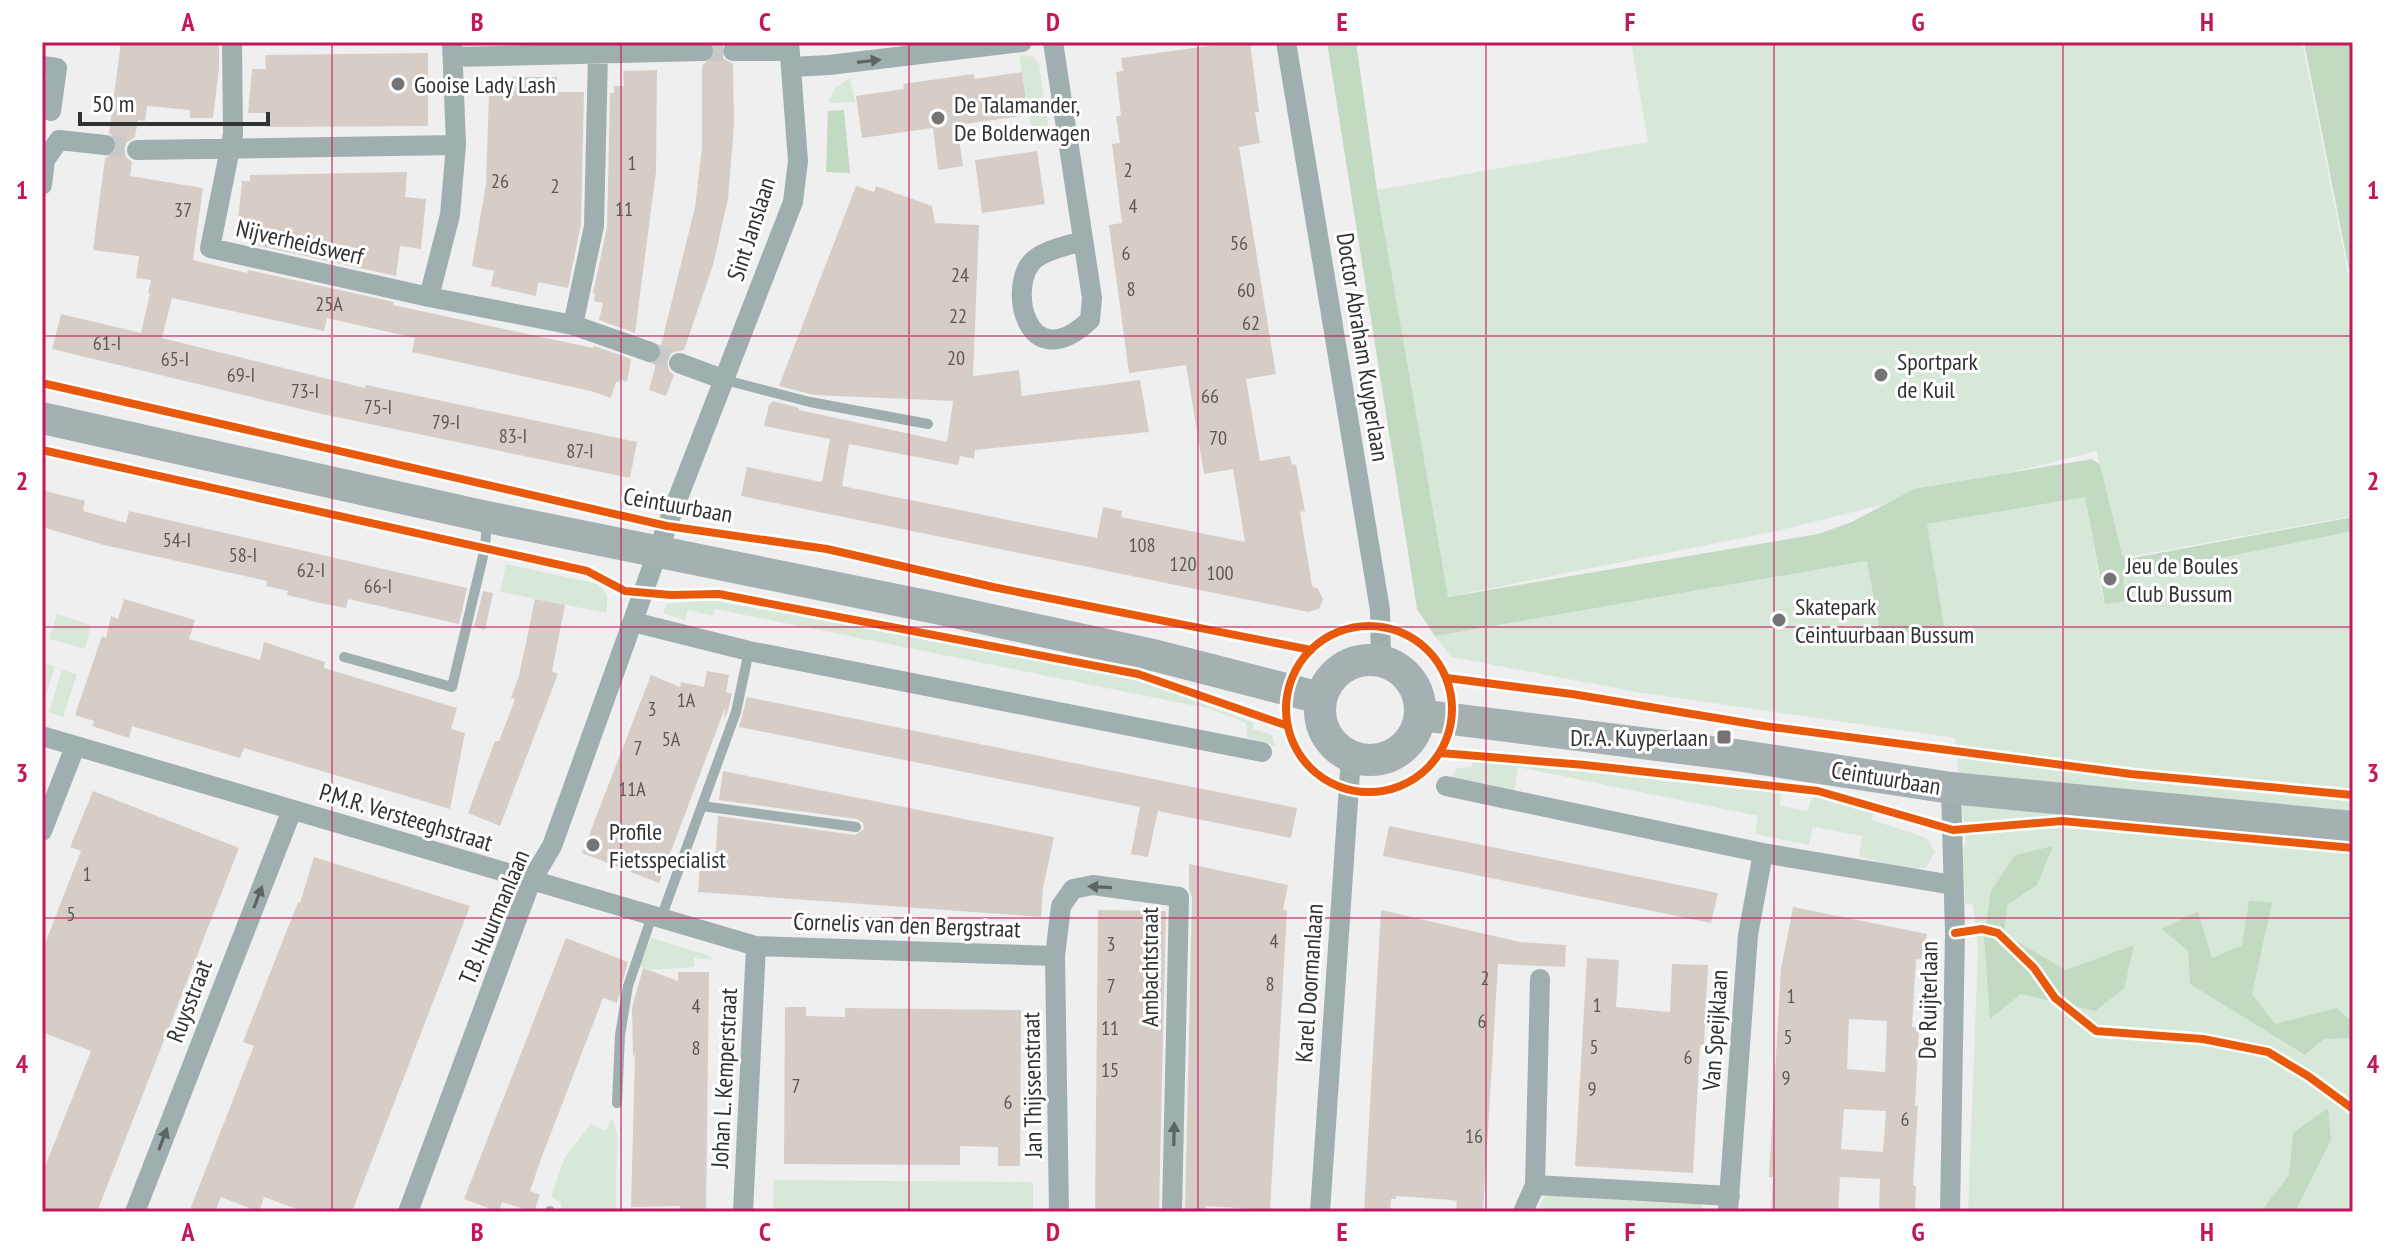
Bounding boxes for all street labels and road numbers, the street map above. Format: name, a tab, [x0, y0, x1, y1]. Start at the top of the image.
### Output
street label: Sint Janslaan	[720, 173, 782, 285]
street label: Nijverheidswerf	[233, 212, 368, 272]
street label: Doctor Abraham Kuyperlaan	[1330, 230, 1396, 464]
street label: Ceintuurbaan	[621, 480, 735, 530]
street label: Ceintuurbaan	[1829, 754, 1943, 802]
street label: P.M.R. Versteeghstraat	[316, 776, 497, 858]
street label: T.B. Huurmanlaan	[452, 845, 536, 989]
street label: Karel Doormanlaan	[1288, 903, 1330, 1063]
street label: Cornelis van den Bergstraat	[793, 906, 1022, 944]
street label: Ambachtstraat	[1134, 907, 1165, 1027]
street label: De Ruijterlaan	[1911, 941, 1945, 1059]
street label: Ruysstraat	[159, 955, 219, 1047]
street label: Van Speijklaan	[1695, 969, 1735, 1092]
street label: Johan L. Kemperstraat	[704, 987, 744, 1170]
street label: Jan Thijssenstraat	[1015, 1011, 1049, 1159]

